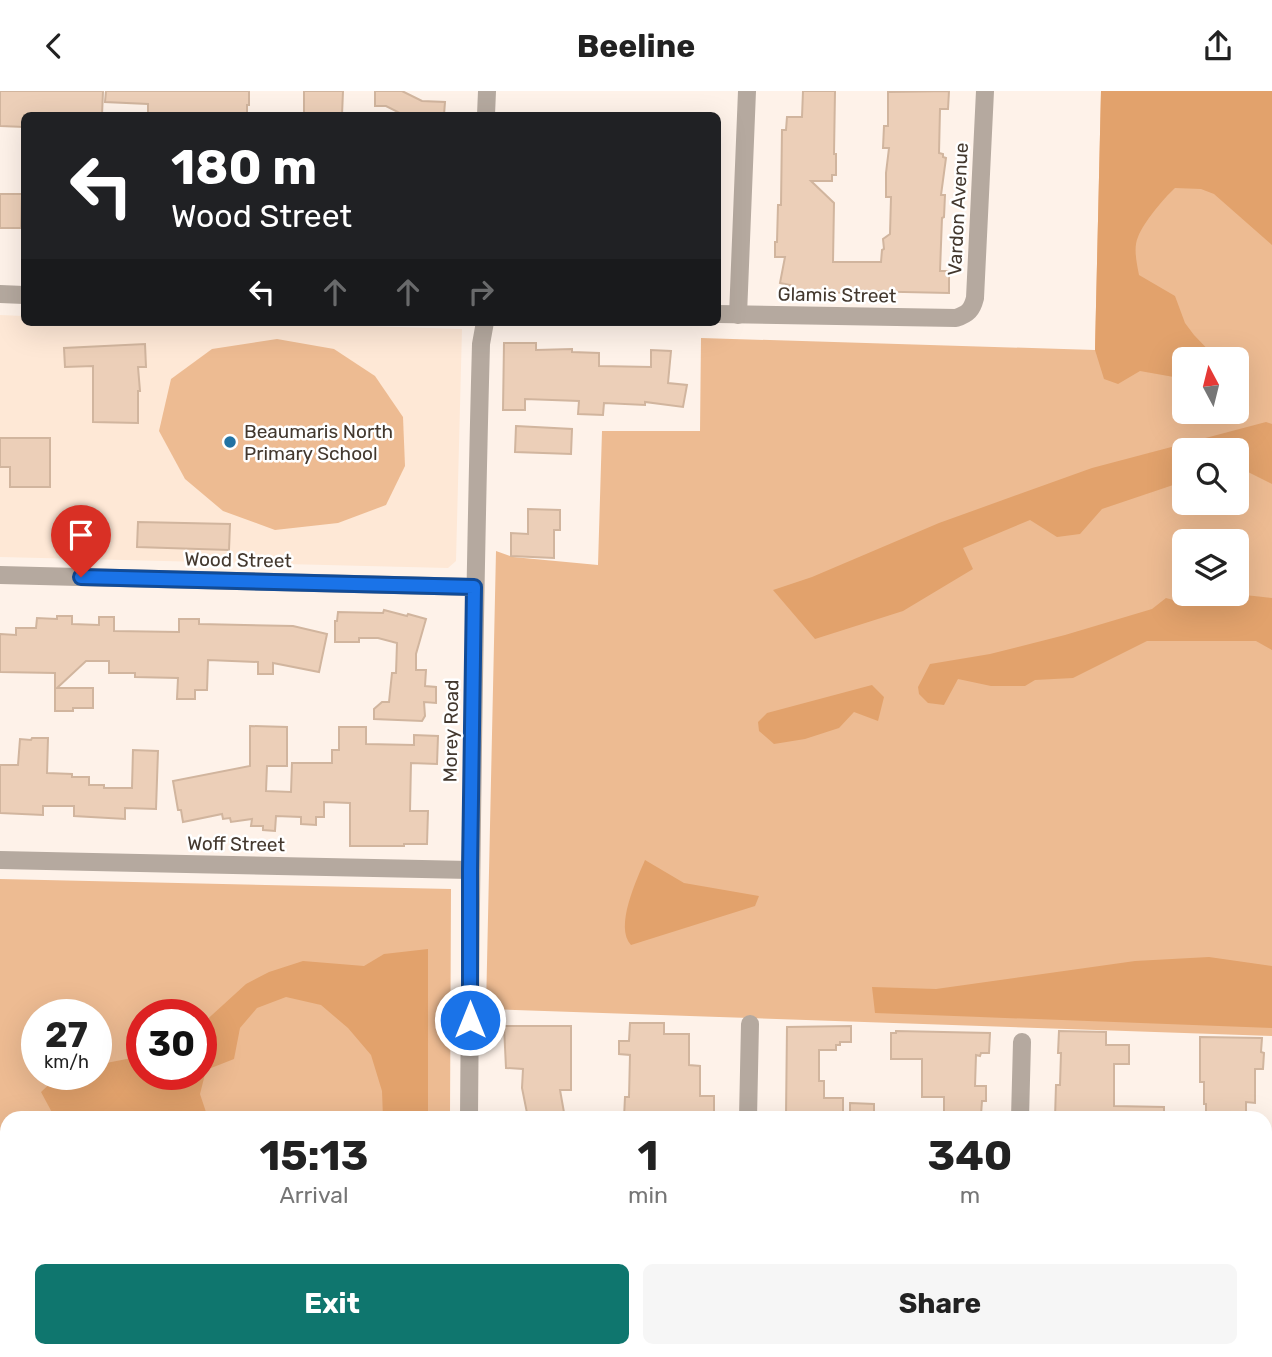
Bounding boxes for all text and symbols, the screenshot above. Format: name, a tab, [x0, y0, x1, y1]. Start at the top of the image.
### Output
icon: back	[35, 27, 73, 65]
text: Beeline	[577, 27, 695, 65]
icon: share	[1199, 27, 1237, 65]
text: 180 m	[171, 138, 317, 196]
icon: left	[56, 140, 147, 231]
street label: Vardon Avenue	[943, 142, 973, 276]
text: Wood Street	[171, 197, 352, 235]
icon: left	[243, 273, 281, 311]
icon: ahead	[316, 273, 354, 311]
icon: ahead	[389, 273, 427, 311]
icon: right	[462, 273, 500, 311]
street label: Glamis Street	[777, 282, 897, 308]
north arrow	[1172, 347, 1250, 423]
map controls	[1172, 347, 1249, 606]
place label: Beaumaris North Primary School	[244, 420, 393, 465]
marker: Beaumaris North Primary School	[222, 434, 238, 450]
button: search	[1172, 438, 1249, 515]
pin	[51, 505, 111, 577]
icon: arrive	[62, 516, 100, 554]
button: layers	[1172, 529, 1249, 606]
street label: Wood Street	[184, 548, 293, 572]
street label: Morey Road	[439, 679, 463, 783]
street label: Woff Street	[187, 832, 286, 856]
position arrow	[433, 983, 507, 1057]
speed limit sign: 30	[126, 999, 217, 1090]
text: 27	[45, 1014, 88, 1056]
text: km/h	[44, 1051, 89, 1073]
text: 15:13	[260, 1131, 368, 1181]
text: 1	[637, 1131, 658, 1181]
text: 340	[927, 1131, 1012, 1181]
text: Arrival	[279, 1181, 348, 1209]
text: min	[628, 1181, 668, 1209]
text: m	[960, 1181, 980, 1209]
button: Exit	[35, 1264, 629, 1344]
button: Share	[643, 1264, 1237, 1344]

